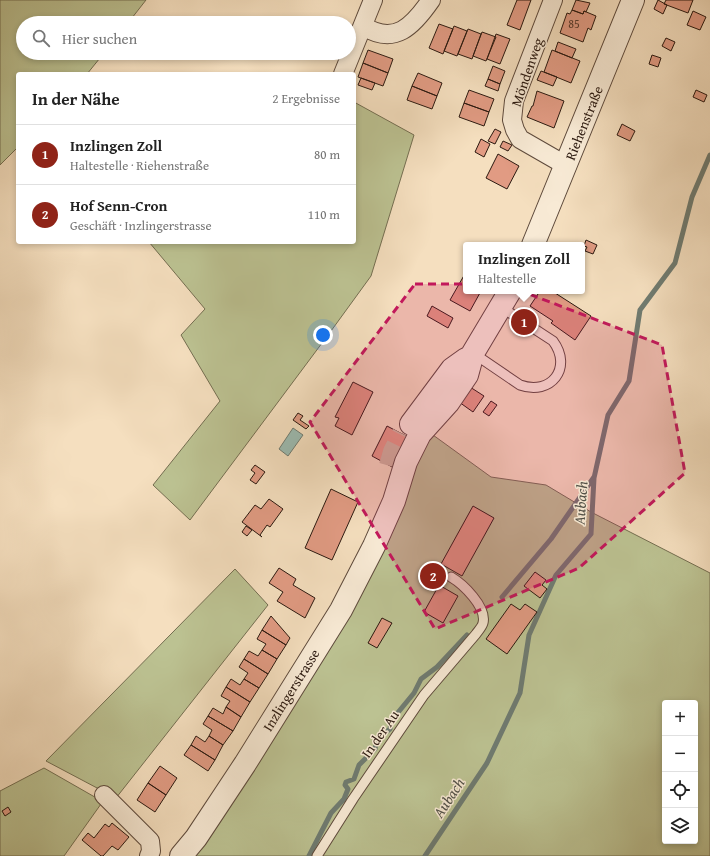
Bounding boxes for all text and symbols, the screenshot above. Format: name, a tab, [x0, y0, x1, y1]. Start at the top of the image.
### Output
house number: 85	[568, 15, 580, 32]
search box	[16, 16, 356, 60]
icon: search	[30, 27, 52, 49]
text: Hier suchen	[62, 28, 137, 49]
street label: Möndenweg	[506, 35, 548, 109]
street label: Riehenstraße	[560, 83, 608, 163]
text: In der Nähe	[32, 86, 120, 111]
text: 2 Ergebnisse	[272, 89, 340, 108]
text: Inzlingen Zoll	[70, 135, 162, 156]
text: 1	[42, 145, 48, 164]
text: 80 m	[314, 145, 340, 164]
text: Haltestelle · Riehenstraße	[70, 156, 209, 175]
text: Hof Senn-Cron	[70, 195, 167, 216]
text: 2	[42, 205, 48, 224]
text: 110 m	[308, 205, 340, 224]
text: Geschäft · Inzlingerstrasse	[70, 216, 212, 235]
popup	[463, 242, 585, 294]
text: Inzlingen Zoll	[478, 248, 570, 269]
text: Haltestelle	[478, 269, 536, 288]
pin: 1	[511, 307, 537, 337]
your location	[313, 325, 333, 345]
water label: Aubach	[568, 480, 593, 526]
pin: 2	[420, 561, 446, 591]
street label: Inzlingerstrasse	[258, 645, 325, 735]
map controls	[662, 700, 698, 844]
button: +	[662, 700, 698, 736]
street label: In der Au	[356, 706, 404, 762]
button: −	[662, 736, 698, 772]
button: locate	[662, 772, 698, 808]
water label: Aubach	[427, 773, 470, 823]
button: layers	[662, 808, 698, 844]

